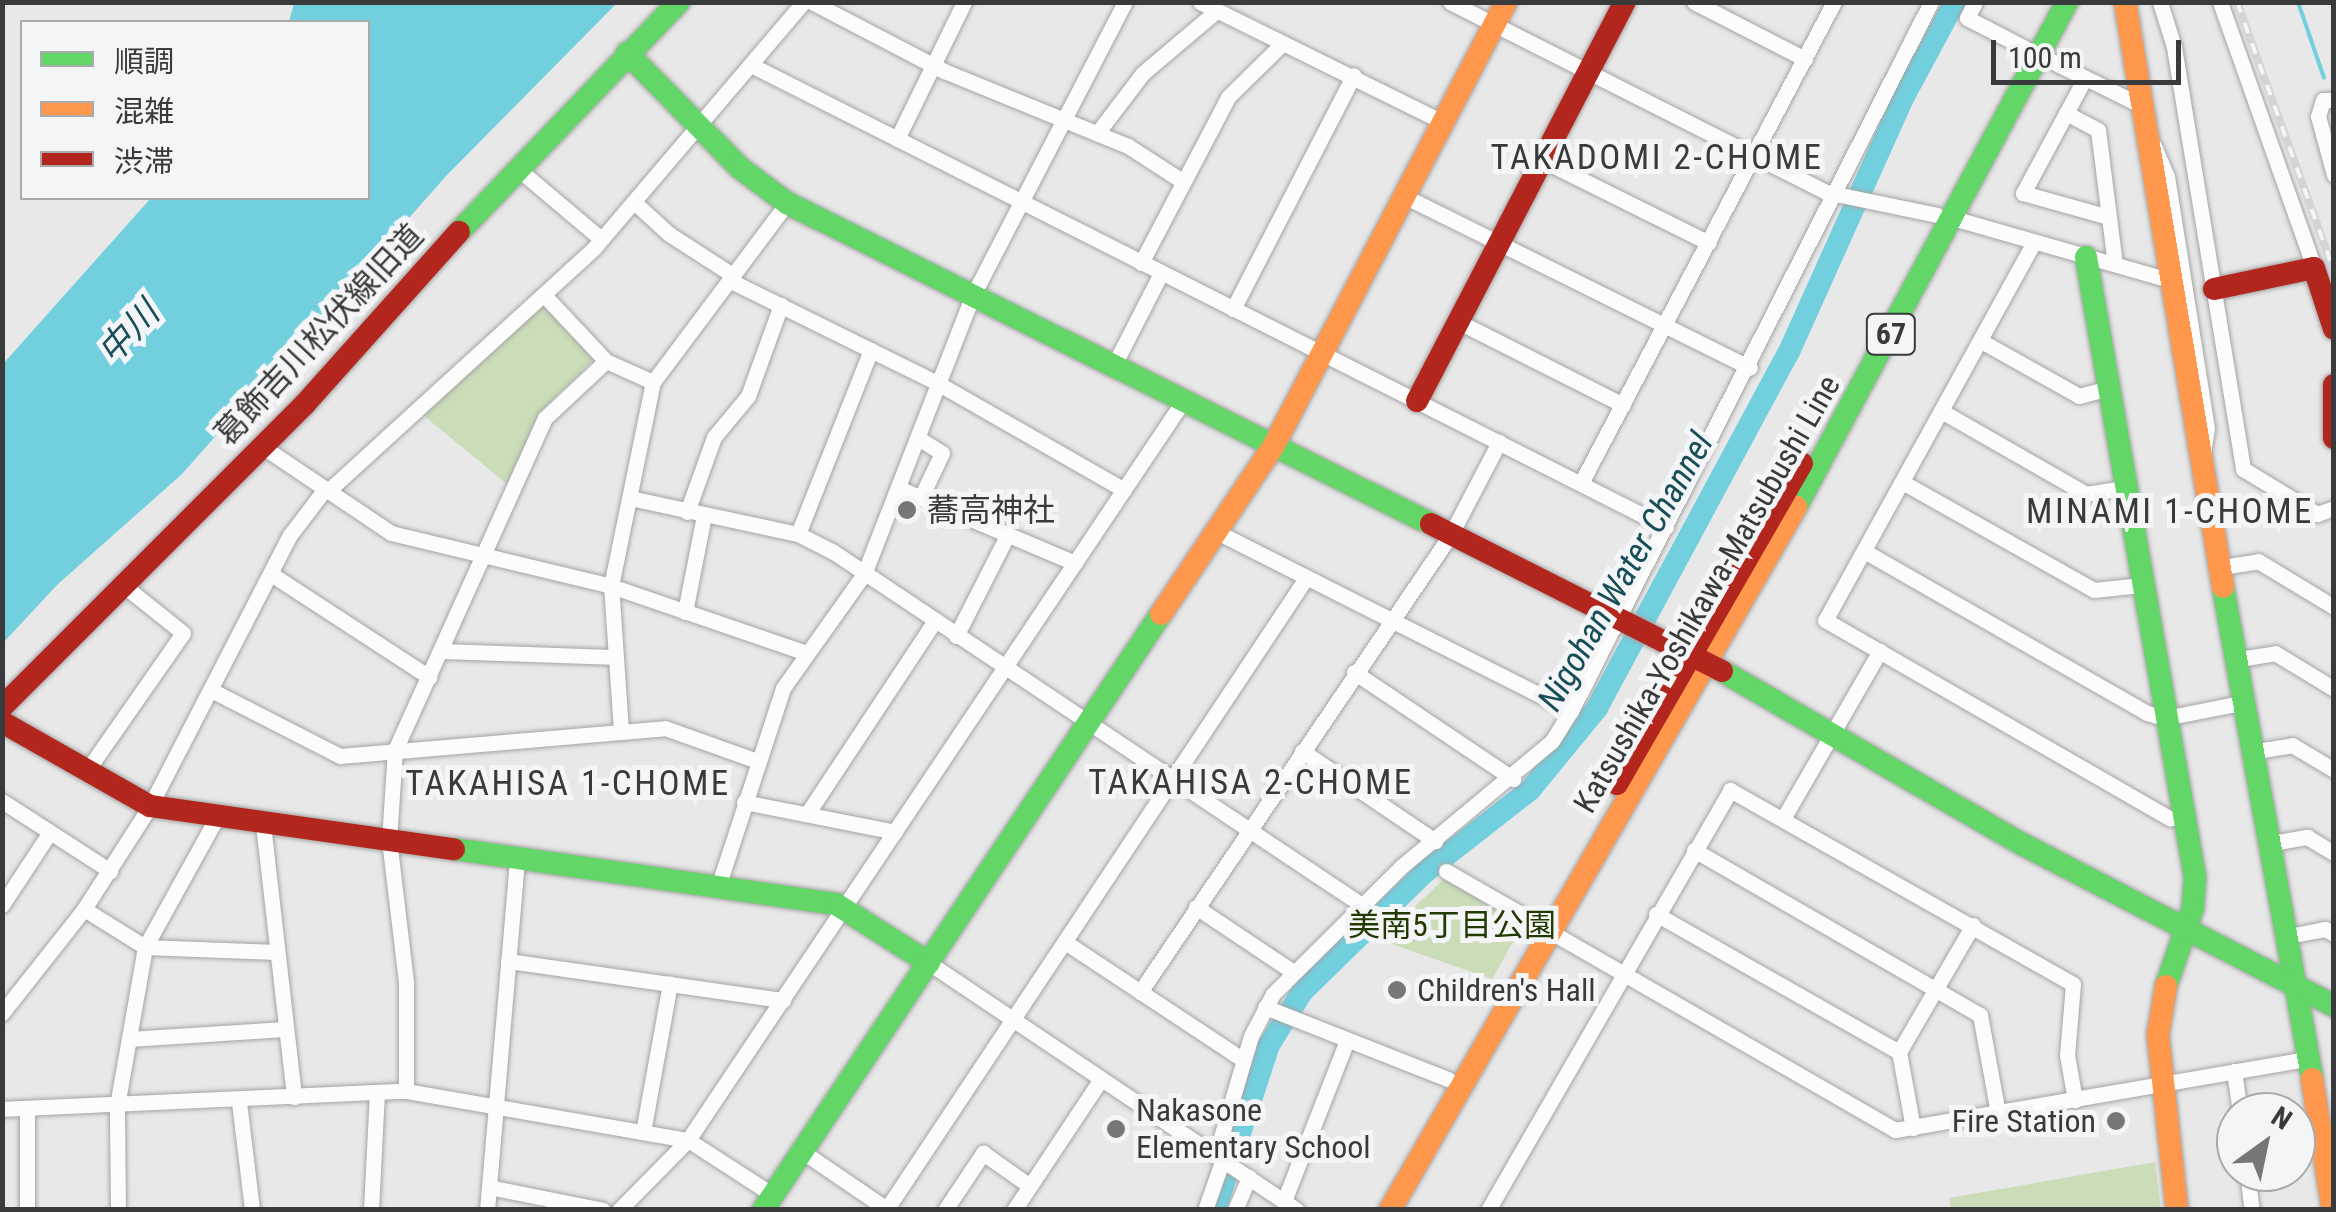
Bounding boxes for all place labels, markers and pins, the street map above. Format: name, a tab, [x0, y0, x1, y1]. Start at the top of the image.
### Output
place label: 蕎高神社	[927, 491, 1055, 529]
marker: 蕎高神社	[896, 499, 918, 521]
place label: Children's Hall	[1417, 971, 1596, 1009]
marker: Children's Hall	[1386, 979, 1408, 1001]
place label: Nakasone Elementary School	[1136, 1092, 1371, 1167]
place label: Fire Station	[1952, 1102, 2096, 1140]
marker: Fire Station	[2105, 1110, 2127, 1132]
marker: Nakasone Elementary School	[1105, 1118, 1127, 1140]

